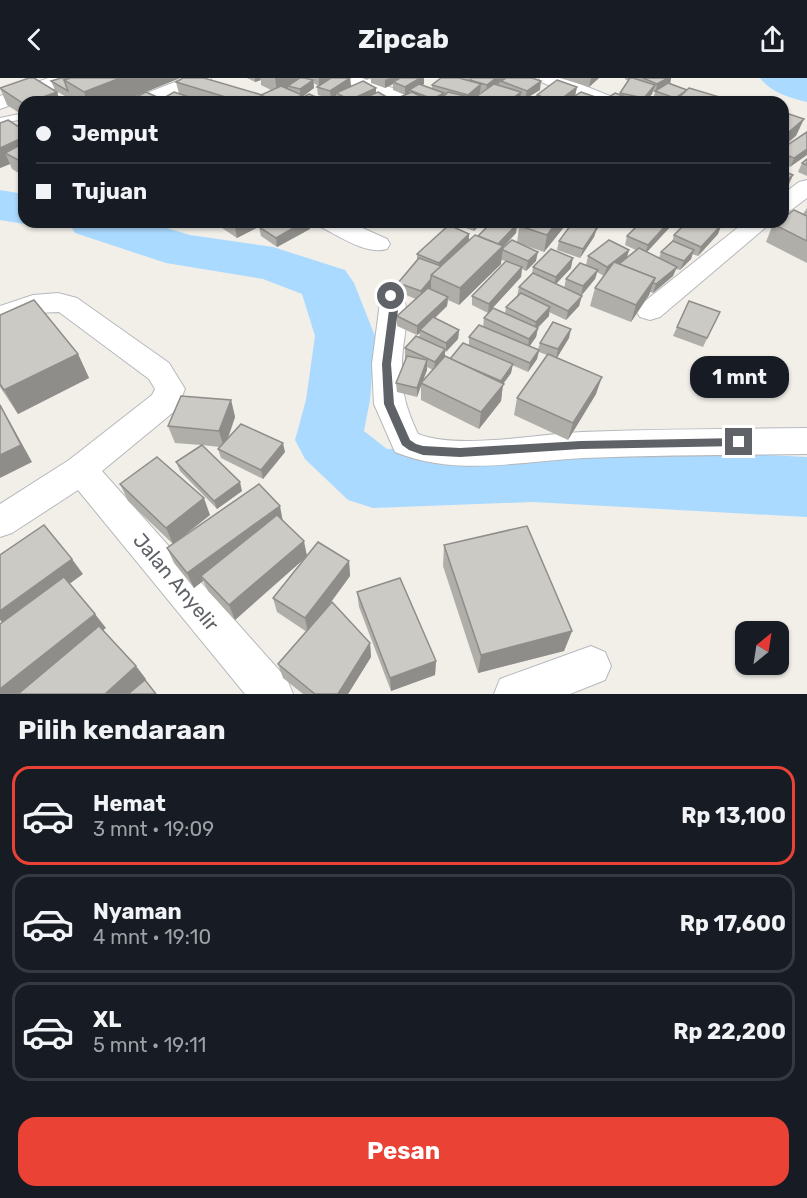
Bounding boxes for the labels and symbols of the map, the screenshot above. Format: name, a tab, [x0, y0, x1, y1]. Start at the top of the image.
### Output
route start	[377, 282, 404, 309]
callout: 1 mnt	[690, 355, 789, 397]
route end	[725, 428, 752, 455]
street label: Jalan Anyelir	[128, 528, 224, 636]
north arrow	[735, 621, 789, 675]

